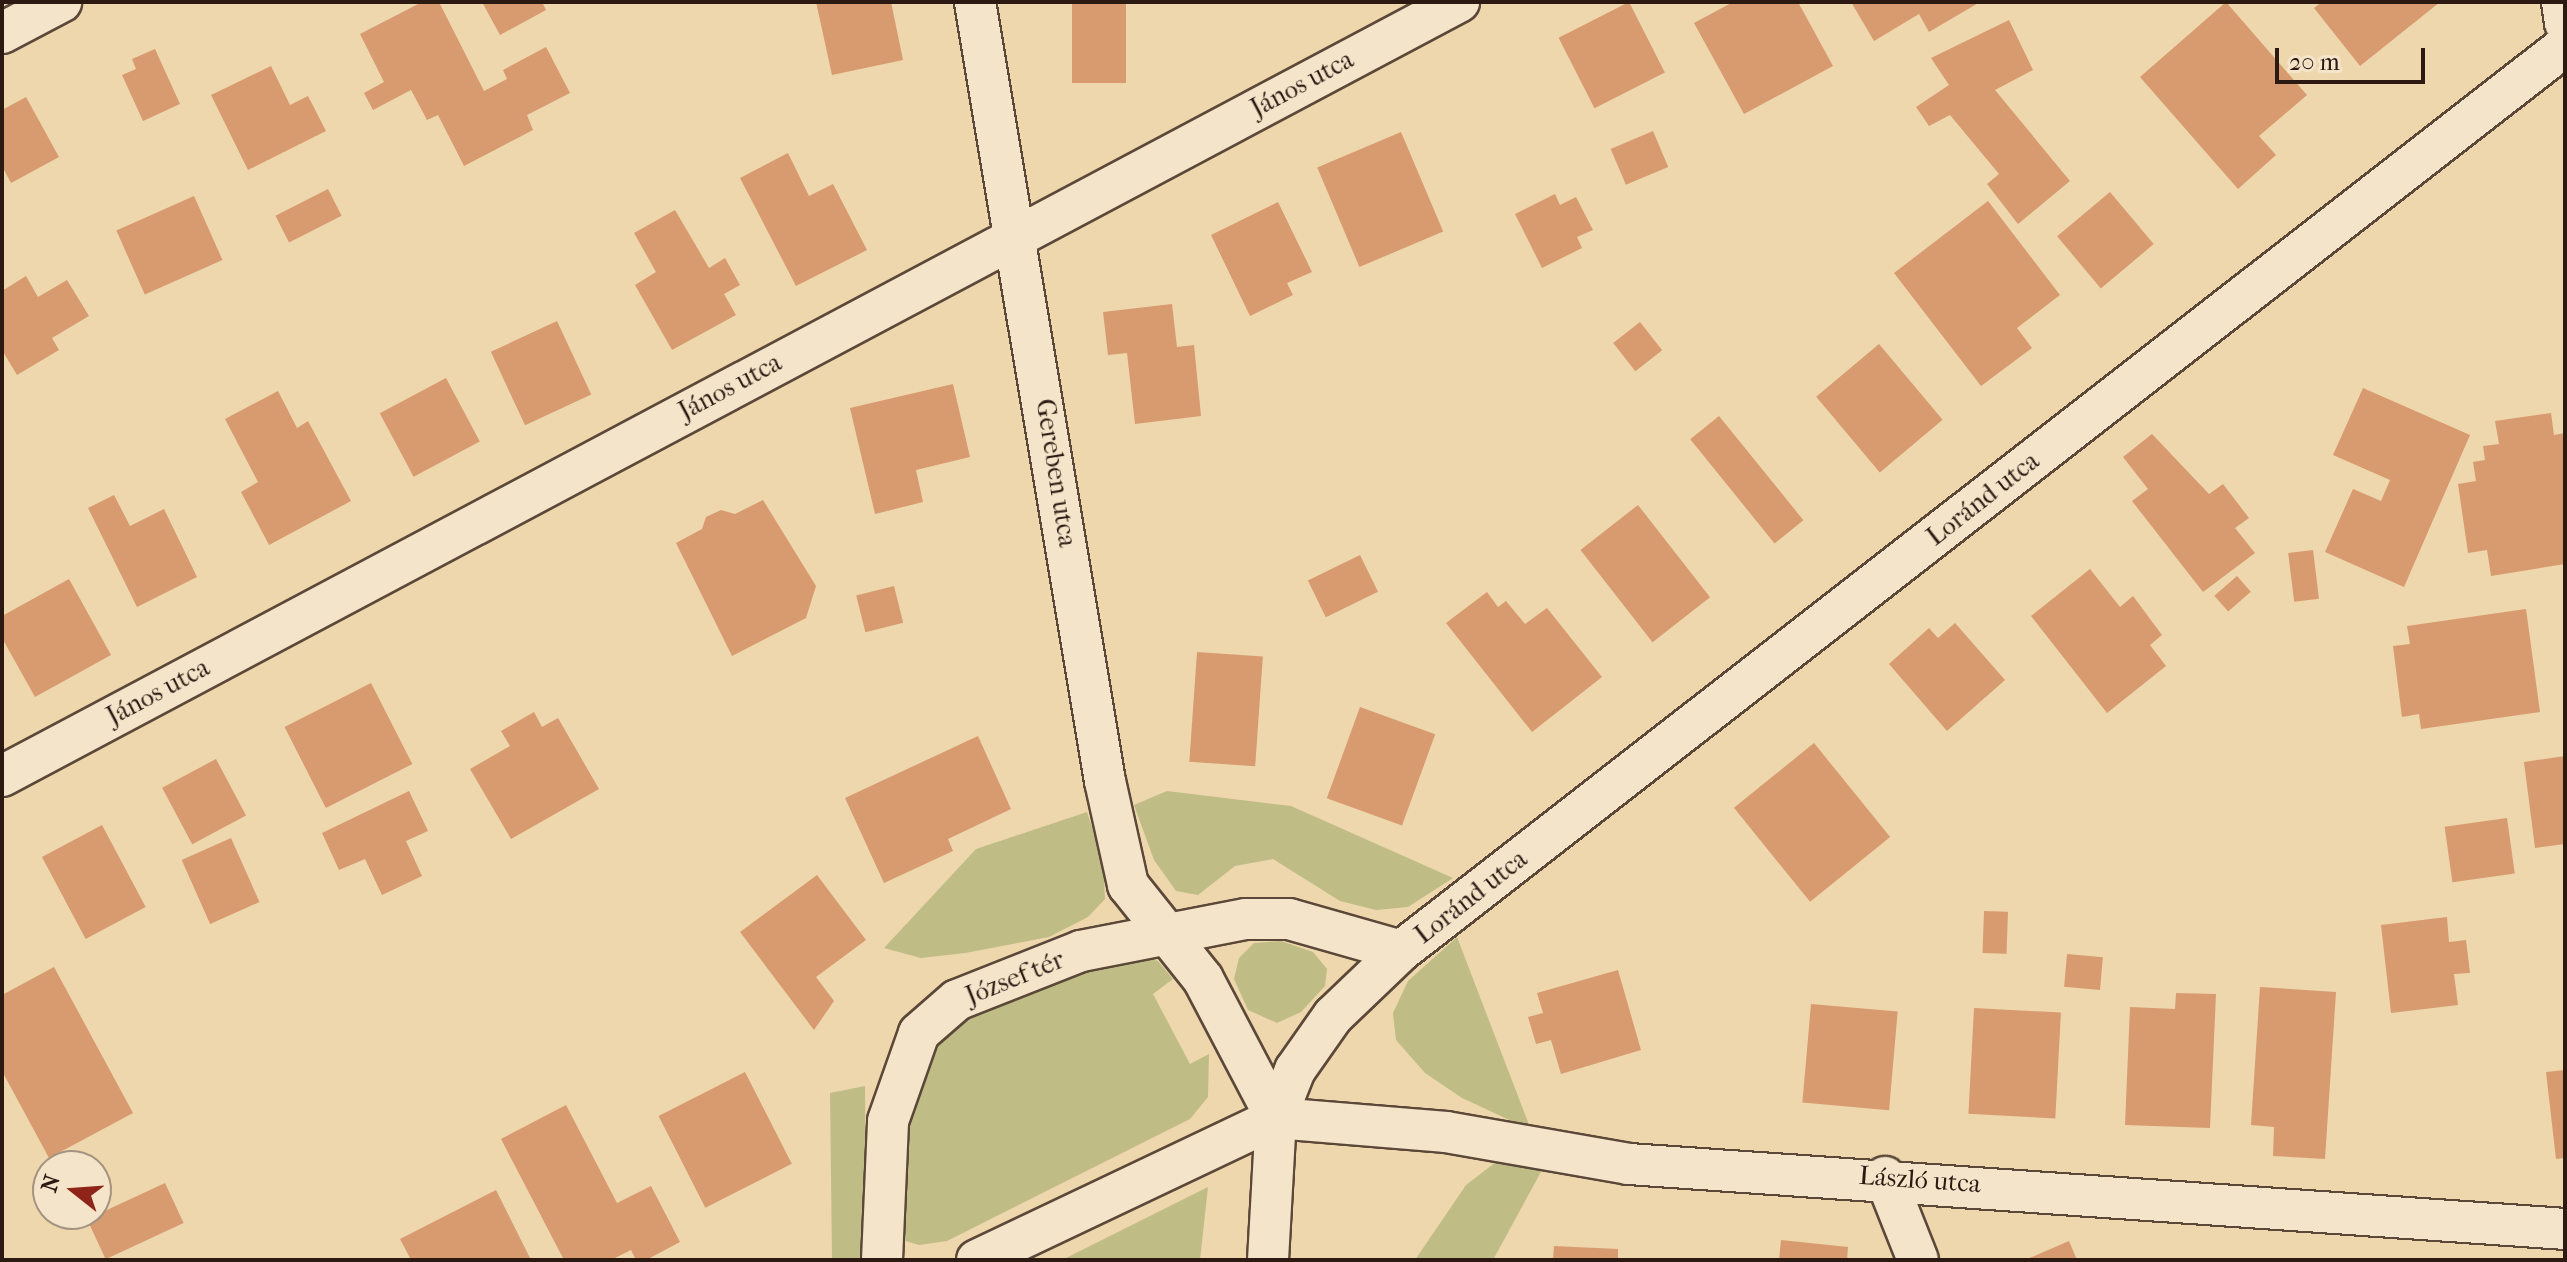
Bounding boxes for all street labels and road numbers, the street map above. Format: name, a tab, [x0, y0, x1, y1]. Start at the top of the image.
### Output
street label: János utca	[1245, 44, 1359, 124]
street label: János utca	[673, 347, 787, 427]
street label: Gereben utca	[1029, 397, 1083, 549]
street label: Loránd utca	[1921, 445, 2045, 553]
street label: János utca	[101, 652, 215, 732]
street label: Loránd utca	[1409, 843, 1533, 951]
street label: József tér	[961, 944, 1069, 1012]
street label: László utca	[1858, 1160, 1982, 1200]

